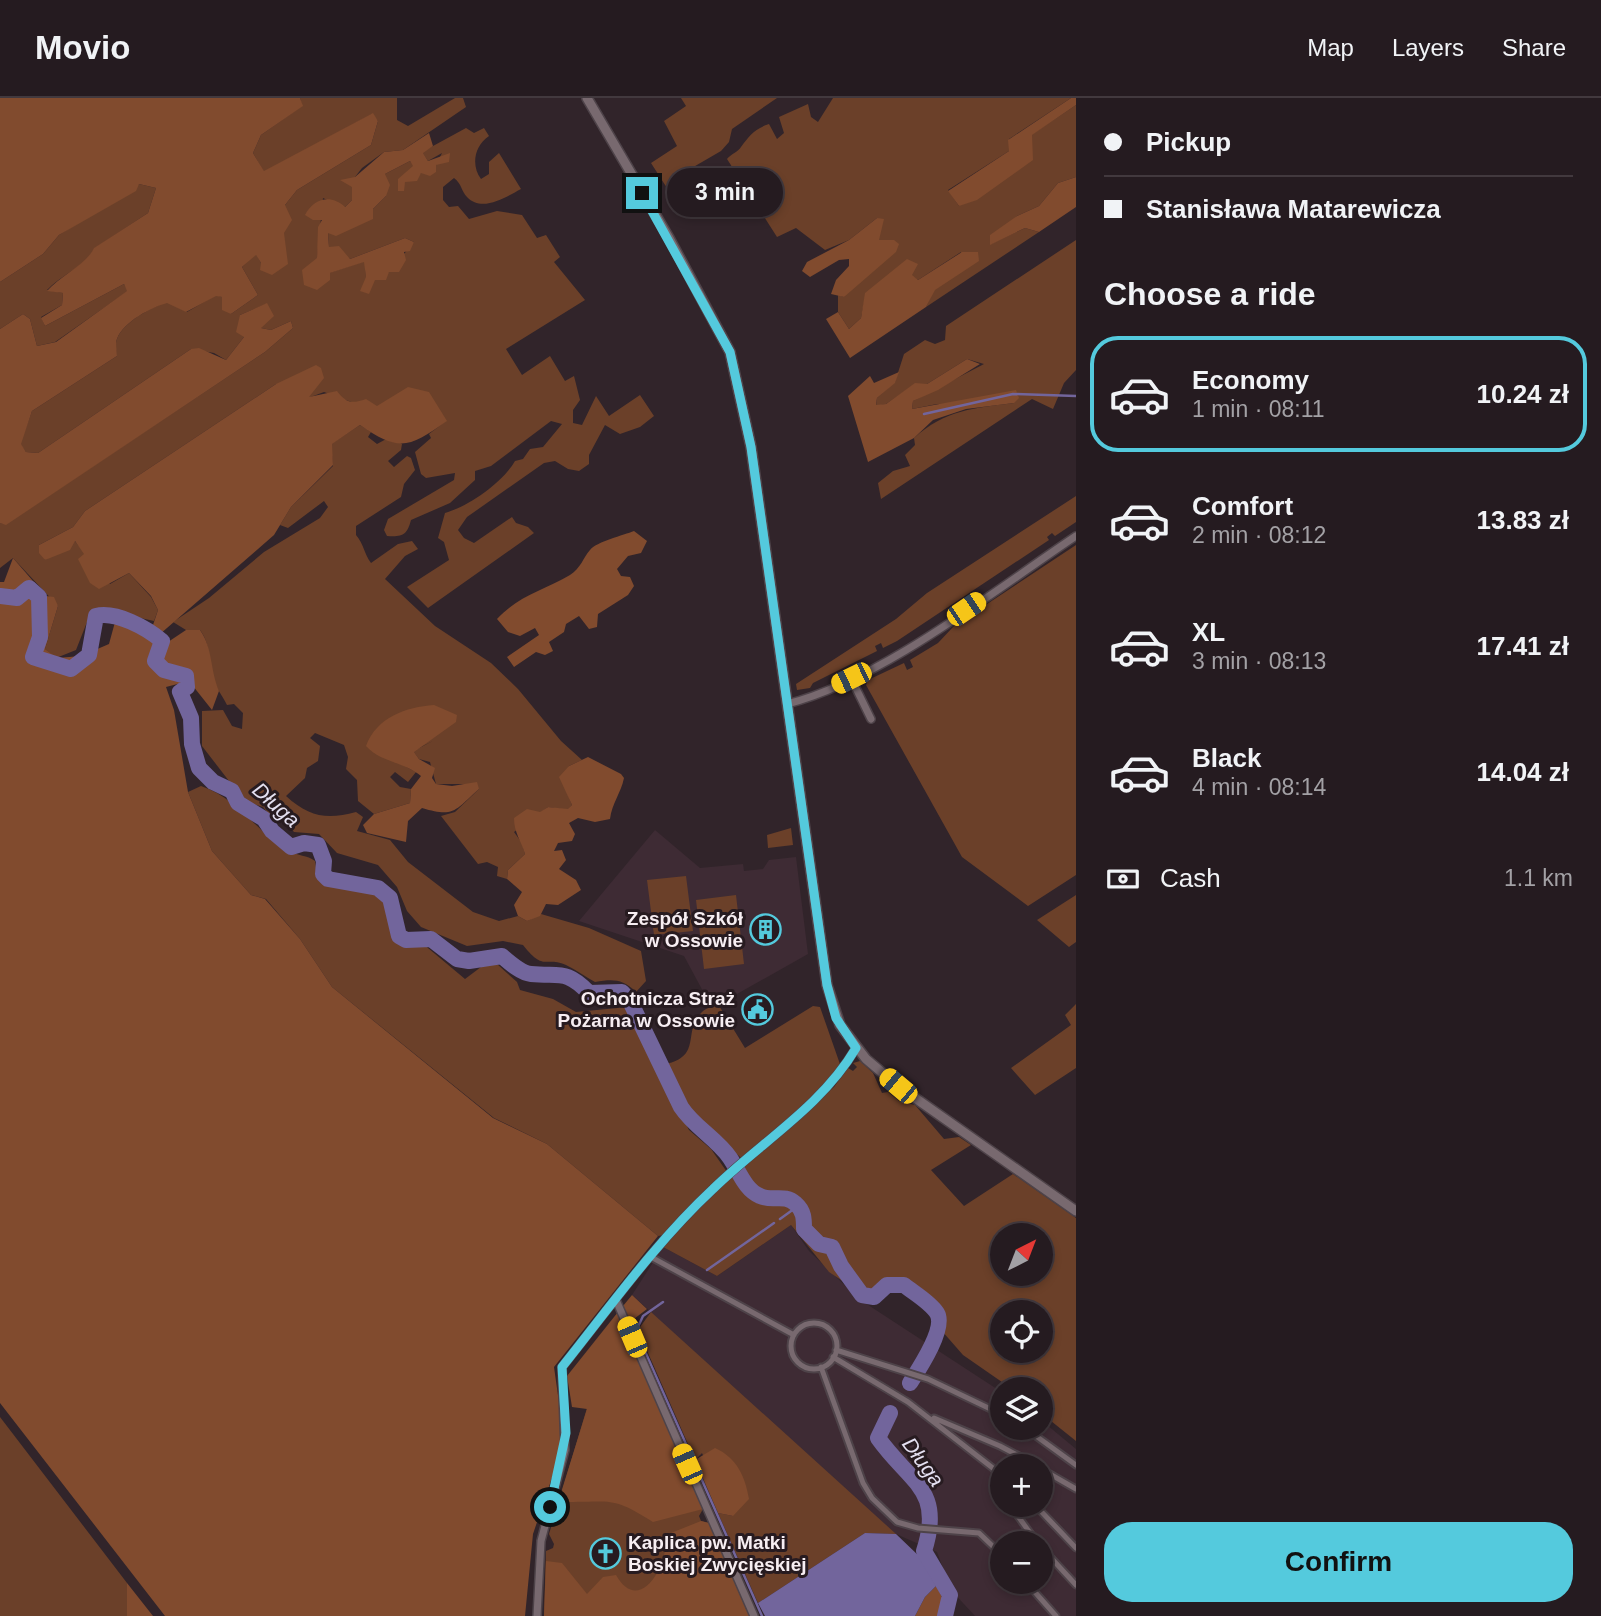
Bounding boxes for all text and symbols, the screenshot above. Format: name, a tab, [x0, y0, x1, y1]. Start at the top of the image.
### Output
text: Movio	[35, 29, 130, 66]
text: Map	[1307, 34, 1354, 61]
text: Layers	[1392, 34, 1464, 61]
text: Share	[1502, 34, 1566, 61]
text: Pickup	[1146, 127, 1231, 157]
callout: 3 min	[666, 168, 782, 217]
route end	[626, 177, 658, 209]
text: 3 min	[695, 179, 755, 205]
text: Stanisława Matarewicza	[1146, 194, 1441, 224]
text: Choose a ride	[1104, 276, 1316, 312]
icon: car	[1108, 363, 1171, 426]
text: Economy	[1192, 365, 1309, 395]
text: 10.24 zł	[1476, 379, 1569, 409]
text: 1 min · 08:11	[1192, 396, 1325, 422]
icon: car	[1108, 489, 1171, 552]
text: Comfort	[1192, 491, 1293, 521]
text: 13.83 zł	[1476, 505, 1569, 535]
text: 2 min · 08:12	[1192, 522, 1326, 548]
car	[943, 589, 990, 629]
icon: car	[1108, 615, 1171, 678]
text: XL	[1192, 617, 1225, 647]
text: 17.41 zł	[1476, 631, 1569, 661]
text: 3 min · 08:13	[1192, 648, 1326, 674]
car	[828, 659, 875, 697]
icon: car	[1108, 741, 1171, 804]
text: Black	[1192, 743, 1261, 773]
text: 14.04 zł	[1476, 757, 1569, 787]
text: 4 min · 08:14	[1192, 774, 1326, 800]
water label: Długa	[248, 778, 304, 832]
icon: cash	[1104, 860, 1142, 898]
text: Cash	[1160, 863, 1221, 893]
text: 1.1 km	[1504, 865, 1573, 891]
place label: Zespół Szkół w Ossowie	[627, 908, 744, 951]
building icon: Zespół Szkół w Ossowie	[749, 912, 783, 946]
place label: Ochotnicza Straż Pożarna w Ossowie	[558, 988, 735, 1031]
public building icon: Ochotnicza Straż Pożarna w Ossowie	[741, 992, 775, 1026]
car	[876, 1064, 921, 1108]
north arrow	[990, 1223, 1054, 1286]
map controls	[990, 1223, 1053, 1594]
button: locate	[990, 1300, 1053, 1363]
car	[615, 1314, 650, 1360]
button: layers	[990, 1377, 1053, 1440]
water label: Długa	[898, 1433, 949, 1491]
car	[669, 1441, 706, 1487]
button: +	[990, 1454, 1053, 1517]
route start	[534, 1491, 566, 1523]
button: Confirm	[1104, 1522, 1573, 1602]
button: −	[990, 1531, 1053, 1594]
place label: Kaplica pw. Matki Boskiej Zwycięskiej	[628, 1532, 807, 1575]
church icon: Kaplica pw. Matki Boskiej Zwycięskiej	[588, 1536, 622, 1570]

